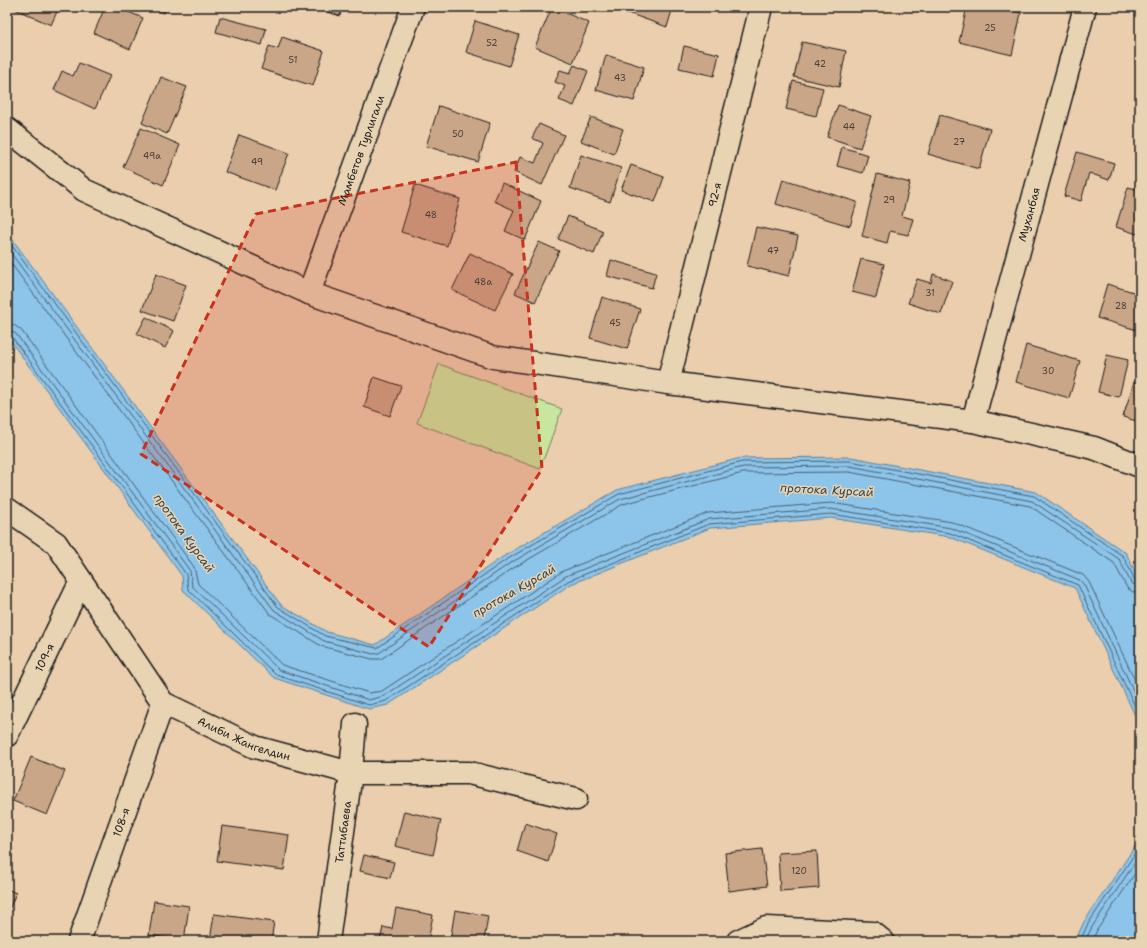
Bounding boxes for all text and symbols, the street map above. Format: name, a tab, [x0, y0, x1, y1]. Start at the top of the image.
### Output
house number: 25	[984, 22, 996, 34]
house number: 52	[486, 37, 498, 49]
house number: 51	[289, 54, 297, 66]
house number: 42	[814, 58, 826, 70]
house number: 43	[614, 72, 626, 84]
street label: Мамбетов Турлигали	[334, 93, 388, 208]
house number: 44	[843, 121, 855, 133]
house number: 50	[452, 128, 464, 140]
house number: 27	[953, 136, 965, 148]
house number: 49а	[143, 150, 161, 162]
house number: 49	[251, 156, 263, 168]
street label: 92-я	[705, 181, 725, 209]
street label: Муханбая	[1015, 186, 1044, 243]
house number: 29	[883, 194, 895, 206]
house number: 48	[425, 209, 437, 221]
house number: 47	[767, 245, 779, 257]
house number: 48а	[474, 276, 492, 288]
house number: 31	[925, 287, 935, 299]
house number: 28	[1115, 300, 1127, 312]
house number: 45	[609, 317, 621, 329]
house number: 30	[1042, 365, 1054, 377]
water label: протока Курсай	[780, 480, 874, 500]
water label: протока Курсай	[150, 490, 218, 576]
water label: протока Курсай	[469, 561, 559, 621]
street label: 109-я	[31, 641, 58, 674]
street label: Алиби Жангелдин	[195, 714, 292, 764]
street label: Таттибаева	[332, 800, 355, 864]
street label: 108-я	[109, 806, 133, 839]
house number: 120	[791, 865, 807, 877]

